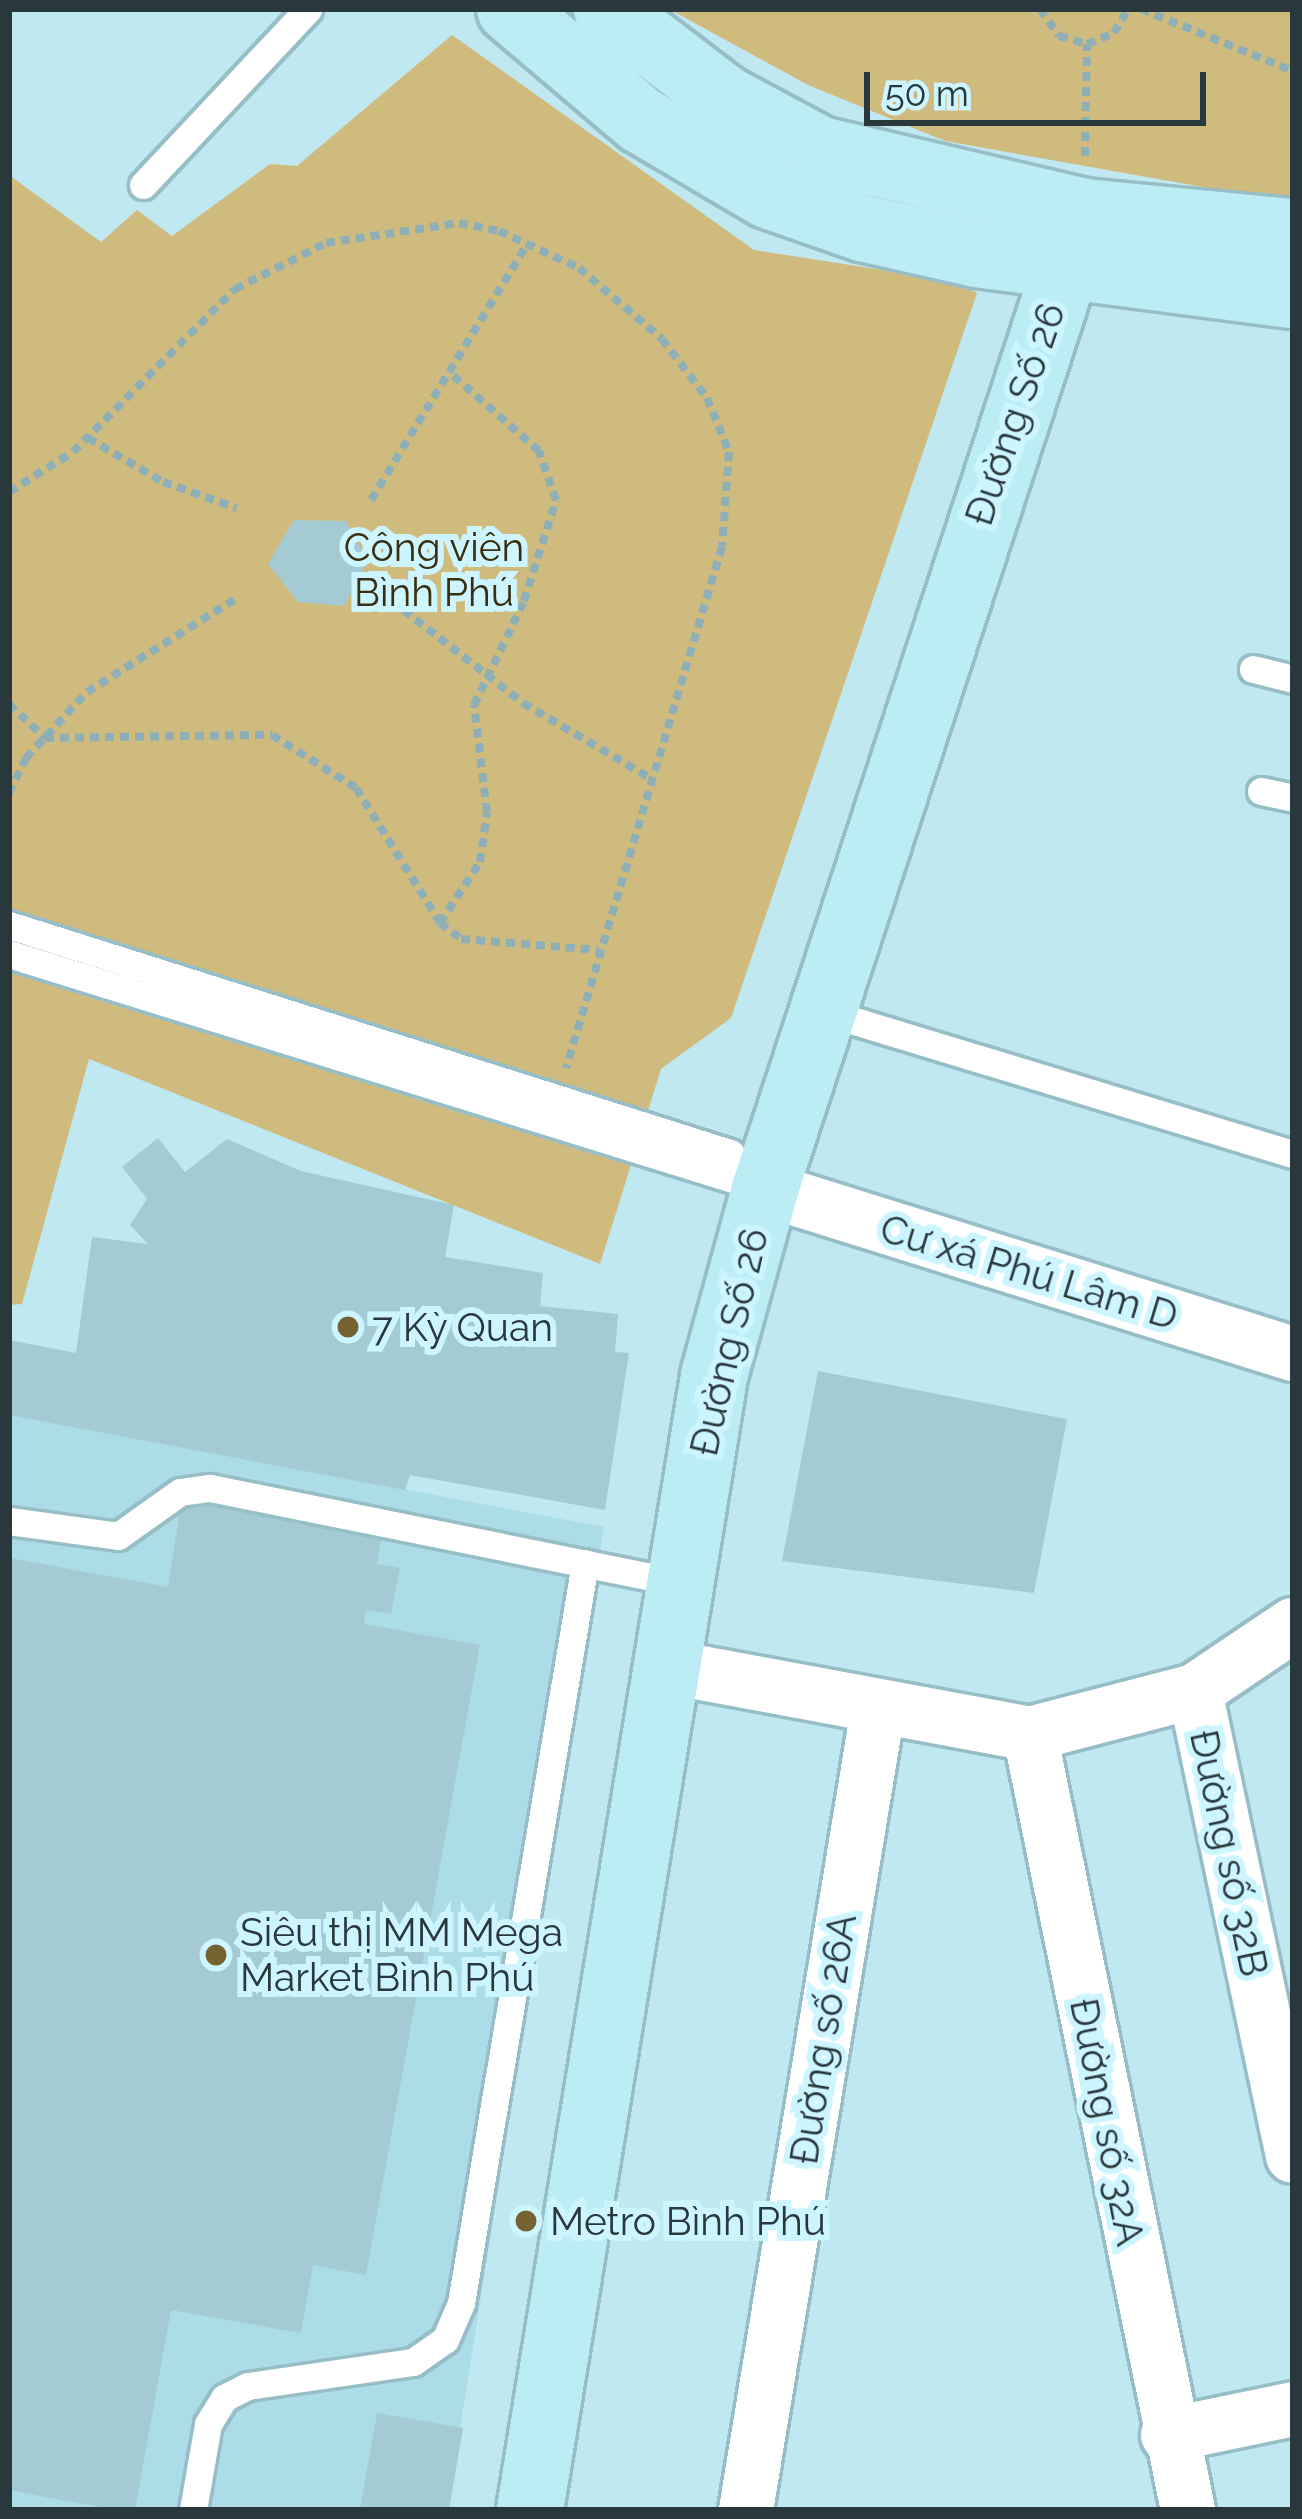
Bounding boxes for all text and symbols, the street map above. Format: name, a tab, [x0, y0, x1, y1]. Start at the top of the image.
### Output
scale bar	[870, 48, 1212, 122]
text: 50 m	[885, 72, 969, 114]
street label: Đường Số 26	[955, 297, 1075, 531]
park label: Công viên Bình Phú	[343, 525, 525, 616]
street label: Cư xá Phú Lâm D	[875, 1205, 1183, 1339]
street label: Đường Số 26	[680, 1224, 778, 1460]
place label: 7 Kỳ Quan	[372, 1304, 554, 1350]
marker: 7 Kỳ Quan	[335, 1314, 361, 1340]
street label: Đường số 32B	[1180, 1726, 1278, 1980]
place label: Siêu thị MM Mega Market Bình Phú	[240, 1910, 563, 2001]
street label: Đường số 26A	[780, 1910, 866, 2168]
marker: Siêu thị MM Mega Market Bình Phú	[203, 1942, 229, 1968]
street label: Đường số 32A	[1060, 1994, 1154, 2250]
place label: Metro Bình Phú	[550, 2198, 826, 2244]
marker: Metro Bình Phú	[513, 2208, 539, 2234]

